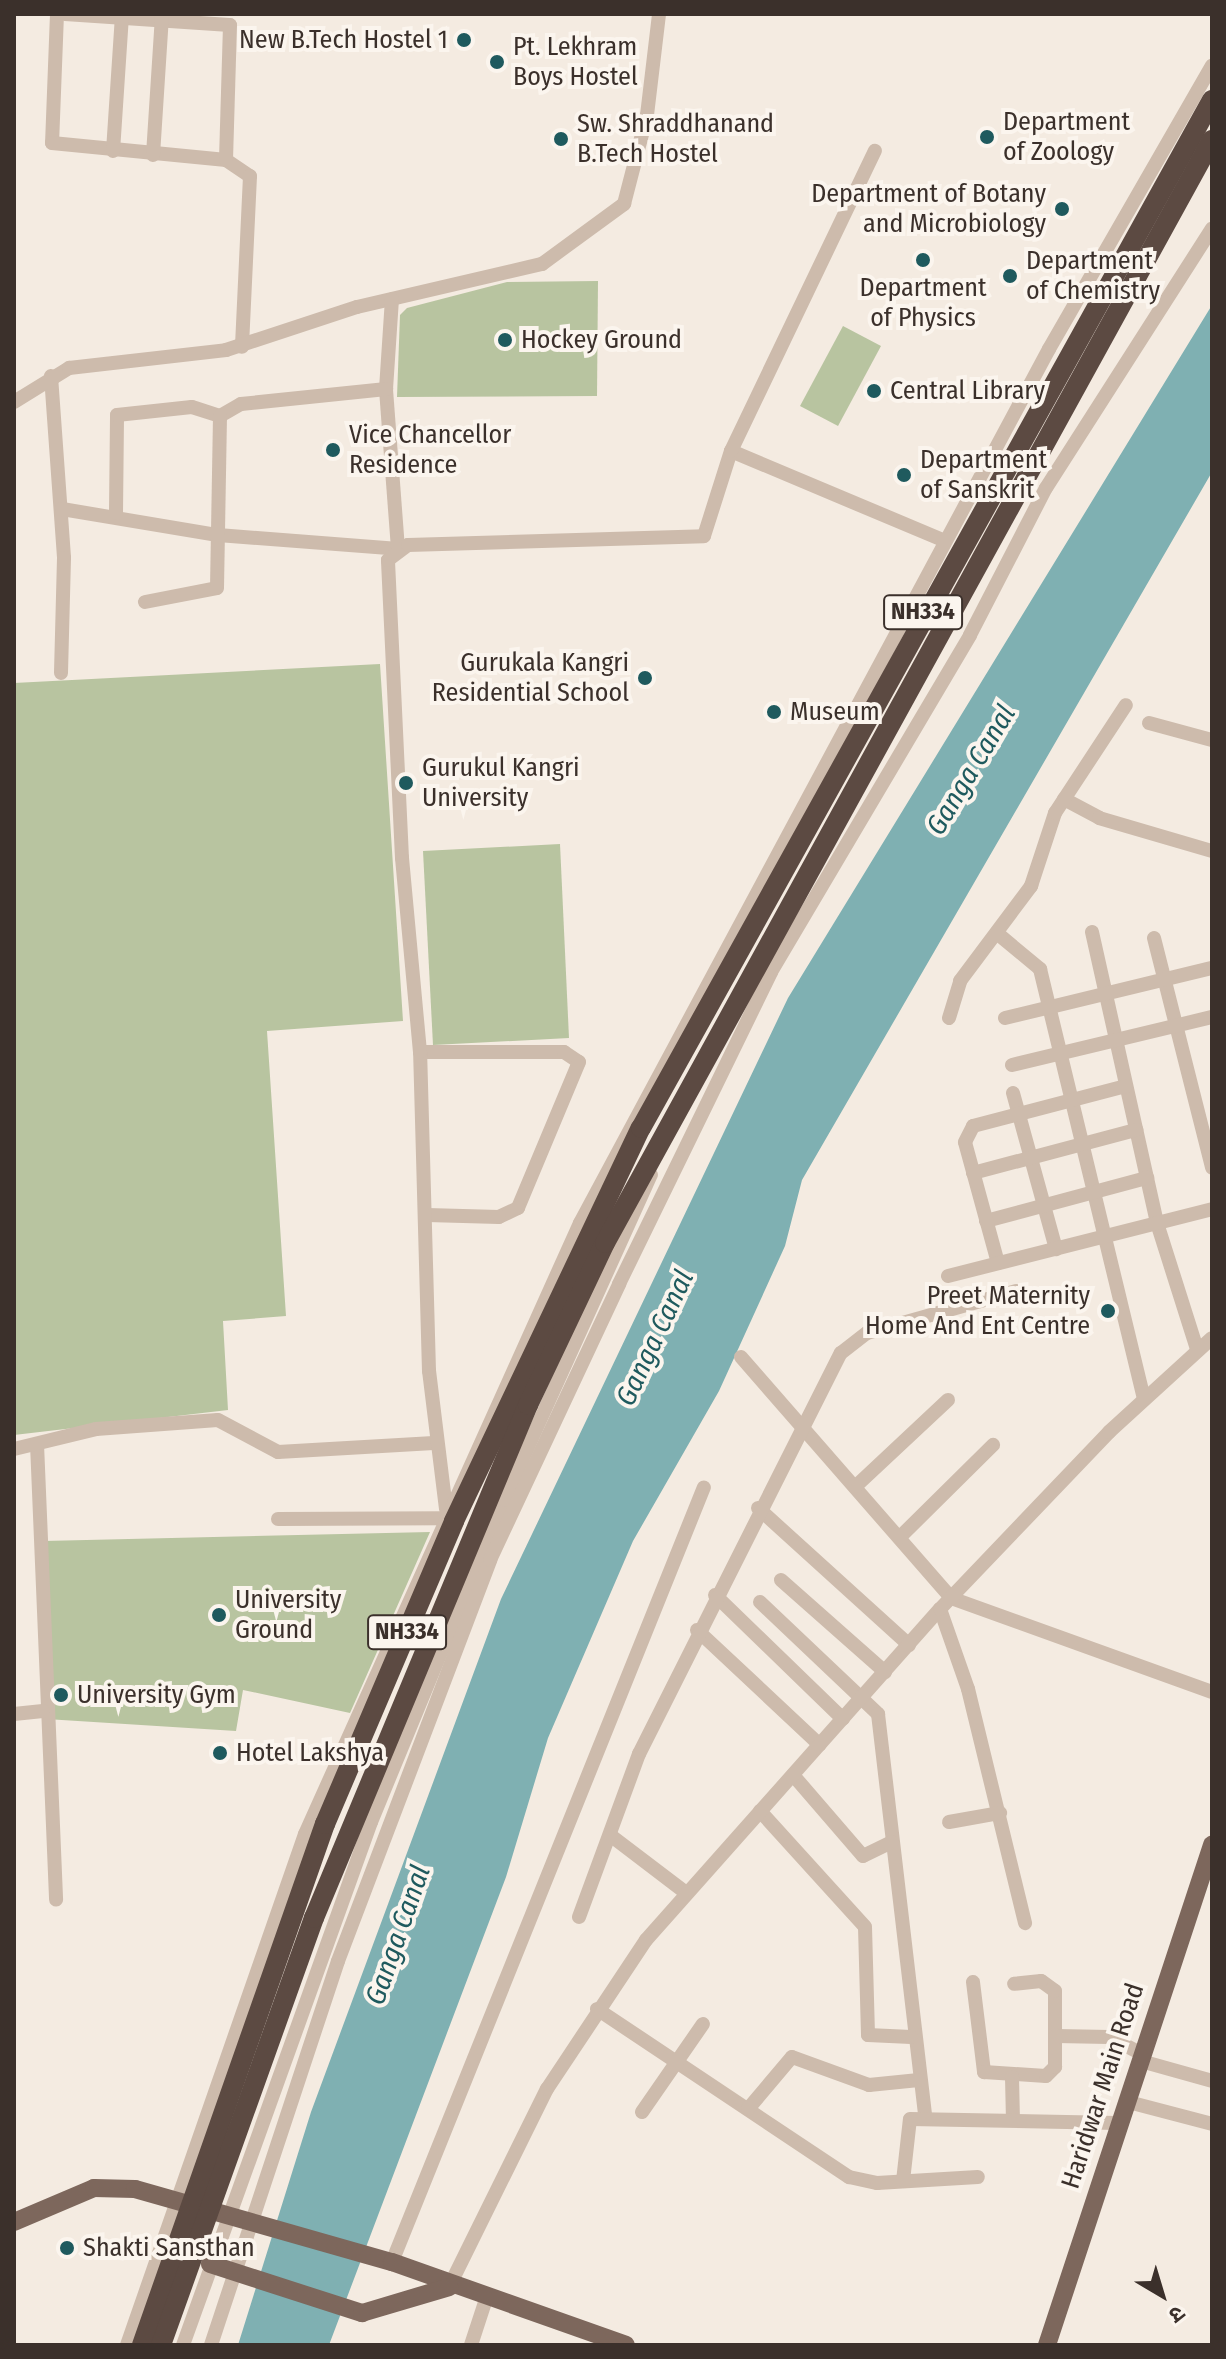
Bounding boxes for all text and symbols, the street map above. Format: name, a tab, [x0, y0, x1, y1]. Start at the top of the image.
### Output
place label: New B.Tech Hostel 1	[239, 24, 448, 56]
marker: New B.Tech Hostel 1	[455, 31, 473, 49]
place label: Pt. Lekhram Boys Hostel	[513, 31, 638, 92]
marker: Pt. Lekhram Boys Hostel	[488, 53, 506, 71]
place label: Department of Zoology	[1003, 106, 1130, 168]
place label: Sw. Shraddhanand B.Tech Hostel	[577, 108, 774, 170]
marker: Department of Zoology	[978, 128, 996, 146]
marker: Sw. Shraddhanand B.Tech Hostel	[552, 130, 570, 148]
place label: Department of Botany and Microbiology	[811, 178, 1046, 240]
marker: Department of Botany and Microbiology	[1053, 200, 1071, 218]
place label: Department of Chemistry	[1026, 245, 1160, 306]
marker: Department of Physics	[914, 251, 932, 269]
marker: Department of Chemistry	[1001, 267, 1019, 285]
place label: Department of Physics	[860, 272, 986, 334]
place label: Hockey Ground	[521, 324, 682, 356]
marker: Hockey Ground	[496, 331, 514, 349]
place label: Central Library	[890, 375, 1045, 407]
marker: Central Library	[865, 382, 883, 400]
place label: Vice Chancellor Residence	[349, 419, 511, 480]
marker: Vice Chancellor Residence	[324, 441, 342, 459]
place label: Department of Sanskrit	[920, 444, 1047, 506]
marker: Department of Sanskrit	[895, 466, 913, 484]
road number: NH334	[883, 592, 963, 632]
place label: Gurukala Kangri Residential School	[432, 647, 629, 708]
marker: Gurukala Kangri Residential School	[636, 669, 654, 687]
place label: Museum	[790, 696, 880, 728]
water label: Ganga Canal	[919, 699, 1023, 841]
marker: Museum	[765, 703, 783, 721]
place label: Gurukul Kangri University	[422, 752, 580, 814]
marker: Gurukul Kangri University	[397, 774, 415, 792]
water label: Ganga Canal	[609, 1265, 701, 1411]
place label: Preet Maternity Home And Ent Centre	[865, 1280, 1090, 1342]
marker: Preet Maternity Home And Ent Centre	[1097, 1300, 1119, 1322]
place label: University Ground	[235, 1584, 341, 1646]
marker: University Ground	[210, 1606, 228, 1624]
road number: NH334	[367, 1612, 447, 1652]
place label: University Gym	[77, 1679, 236, 1711]
marker: University Gym	[52, 1686, 70, 1704]
place label: Hotel Lakshya	[236, 1737, 384, 1769]
marker: Hotel Lakshya	[211, 1744, 229, 1762]
water label: Ganga Canal	[358, 1861, 438, 2009]
street label: Haridwar Main Road	[1055, 1979, 1151, 2193]
place label: Shakti Sansthan	[83, 2232, 255, 2264]
marker: Shakti Sansthan	[58, 2239, 76, 2257]
north arrow	[1122, 2255, 1202, 2335]
text: उ	[1164, 2300, 1190, 2329]

